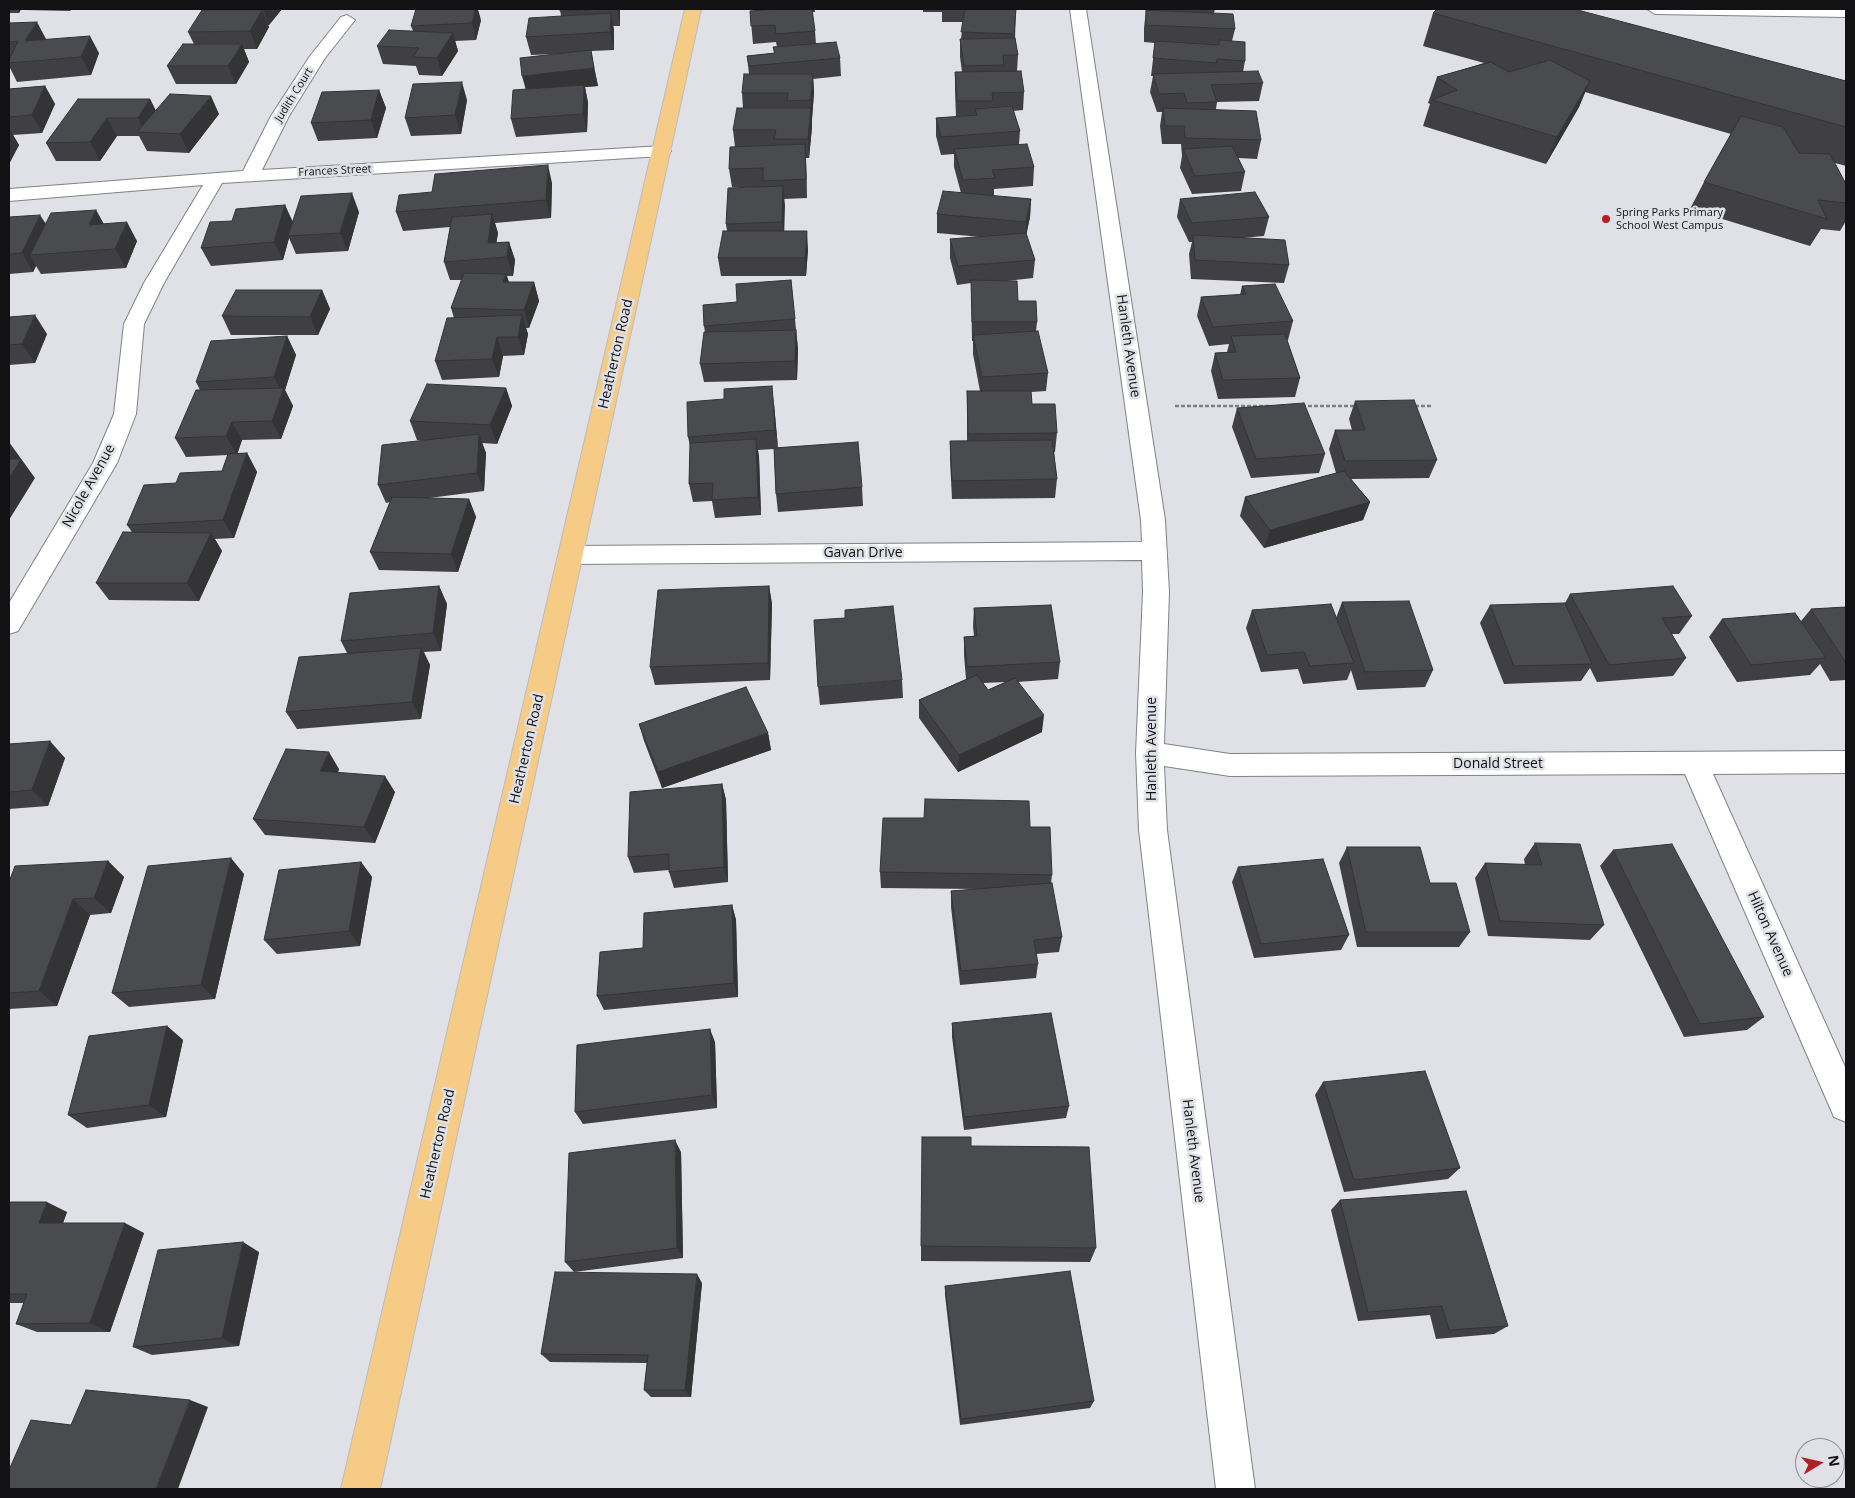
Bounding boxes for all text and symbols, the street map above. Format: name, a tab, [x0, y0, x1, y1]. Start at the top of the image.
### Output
street label: Judith Court	[272, 65, 316, 125]
street label: Frances Street	[298, 162, 372, 180]
place label: Spring Parks Primary School West Campus	[1616, 206, 1723, 232]
marker: Spring Parks Primary School West Campus	[1600, 213, 1612, 225]
street label: Hanleth Avenue	[1112, 293, 1144, 399]
street label: Heatherton Road	[595, 297, 637, 411]
street label: Nicole Avenue	[59, 441, 119, 531]
street label: Gavan Drive	[823, 545, 903, 561]
street label: Heatherton Road	[506, 692, 548, 806]
street label: Hanleth Avenue	[1144, 697, 1160, 801]
street label: Donald Street	[1453, 756, 1543, 772]
street label: Hilton Avenue	[1744, 889, 1796, 979]
street label: Heatherton Road	[417, 1087, 459, 1201]
street label: Hanleth Avenue	[1178, 1098, 1208, 1204]
north arrow	[1795, 1438, 1845, 1488]
text: N	[1824, 1454, 1845, 1468]

